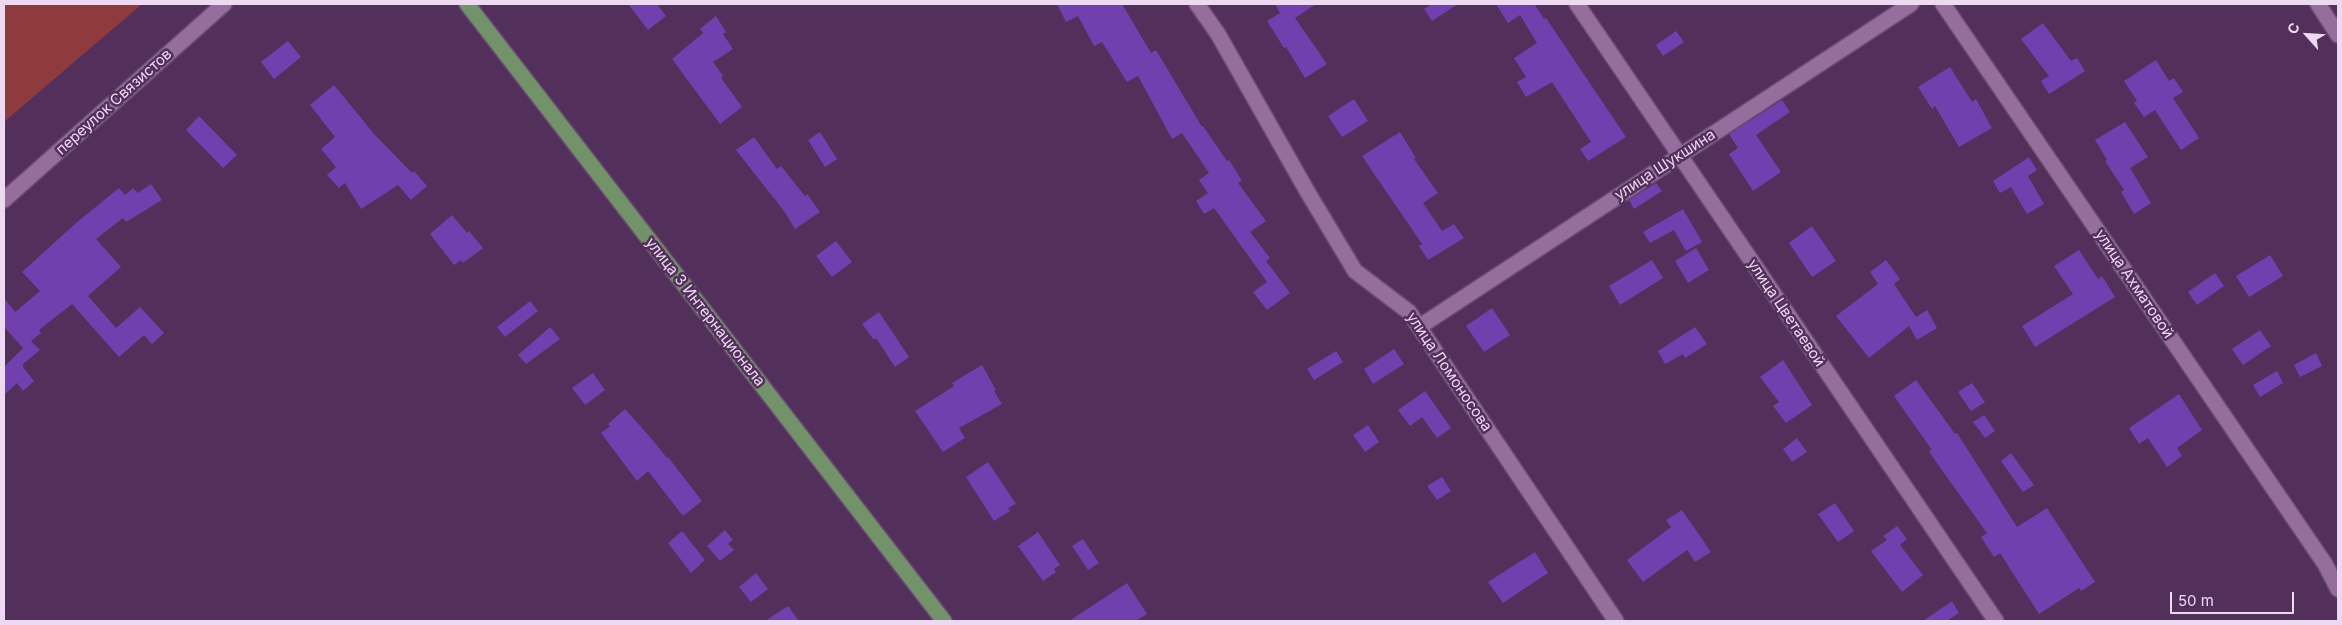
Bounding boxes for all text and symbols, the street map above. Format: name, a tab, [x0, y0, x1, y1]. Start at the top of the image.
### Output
north arrow	[2282, 10, 2332, 60]
text: С	[2283, 20, 2303, 37]
street label: переулок Связистов	[52, 45, 176, 159]
street label: улица Шукшина	[1611, 126, 1719, 204]
street label: улица Ахматовой	[2091, 226, 2177, 342]
street label: улица 3 Интернационала	[641, 234, 769, 390]
street label: улица Цветаевой	[1743, 256, 1829, 370]
street label: улица Ломоносова	[1402, 309, 1496, 435]
scale bar	[2172, 582, 2296, 614]
text: 50 m	[2178, 591, 2214, 610]

